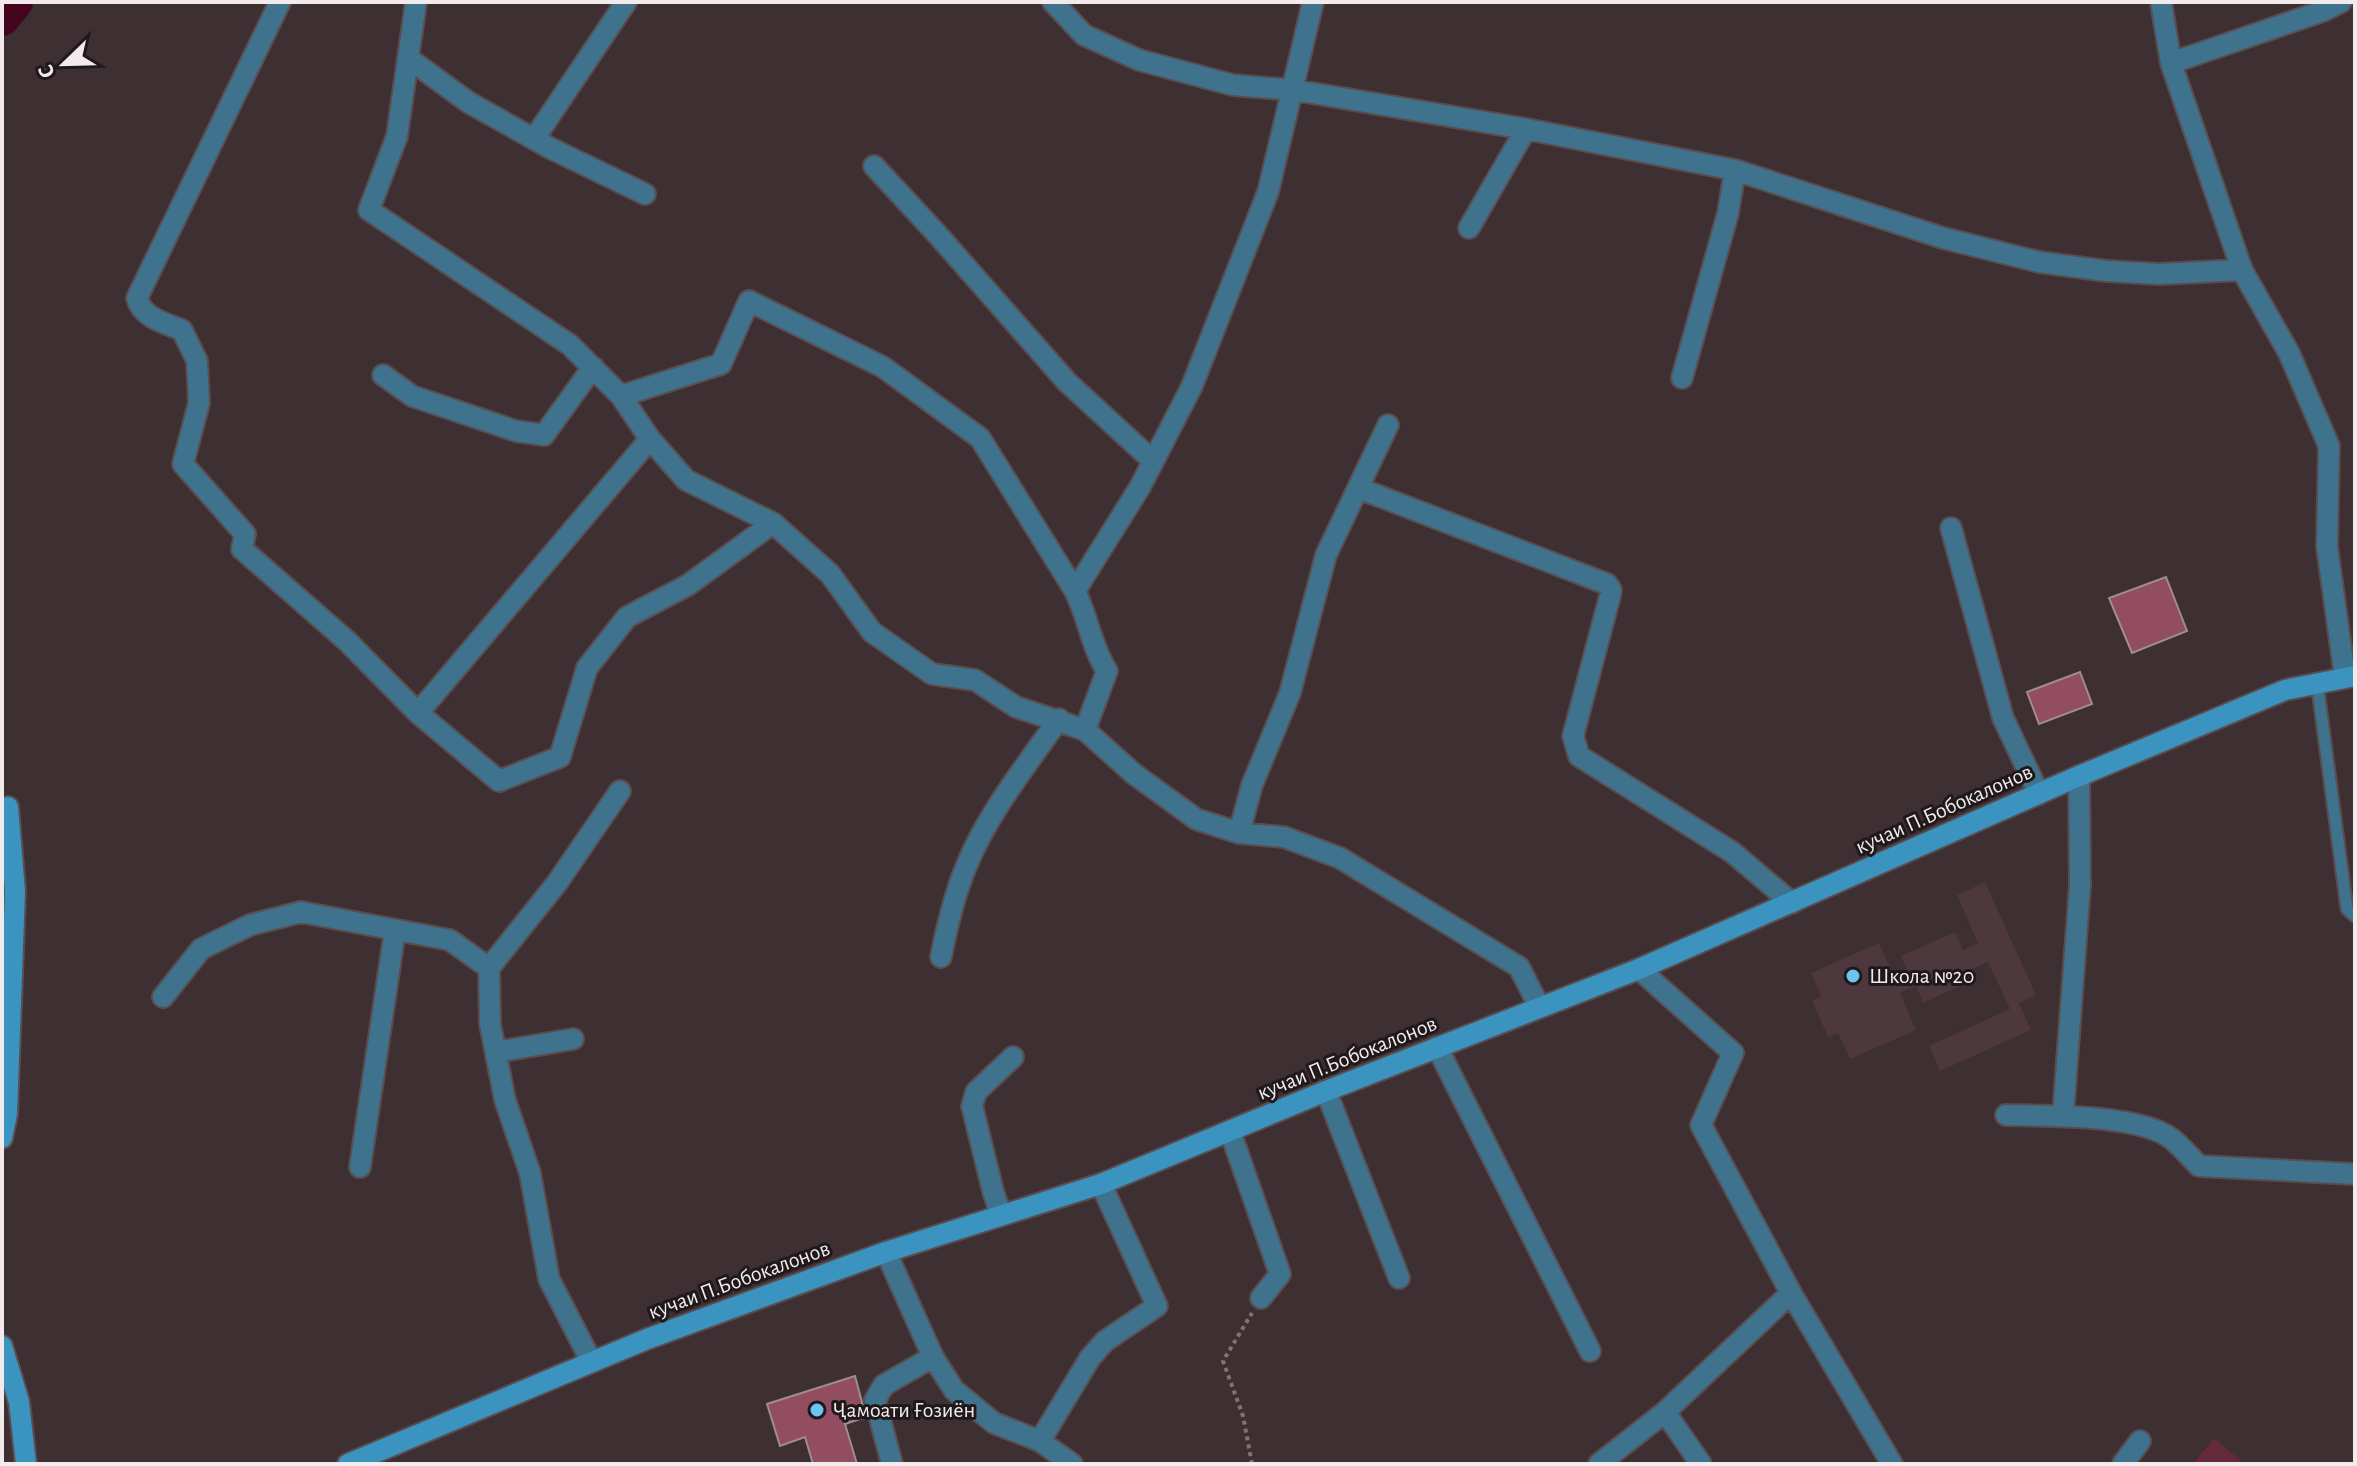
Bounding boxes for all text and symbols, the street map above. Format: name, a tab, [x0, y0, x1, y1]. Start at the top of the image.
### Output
north arrow	[24, 24, 104, 104]
text: С	[34, 62, 59, 81]
street label: кучаи П.Бобокалонов	[1852, 760, 2036, 858]
place label: Школа №20	[1869, 965, 1974, 987]
marker: Школа №20	[1844, 967, 1862, 985]
street label: кучаи П.Бобокалонов	[1254, 1012, 1440, 1104]
street label: кучаи П.Бобокалонов	[645, 1237, 833, 1323]
place label: Ҷамоати Ғозиён	[833, 1399, 975, 1421]
marker: Ҷамоати Ғозиён	[808, 1401, 826, 1419]

